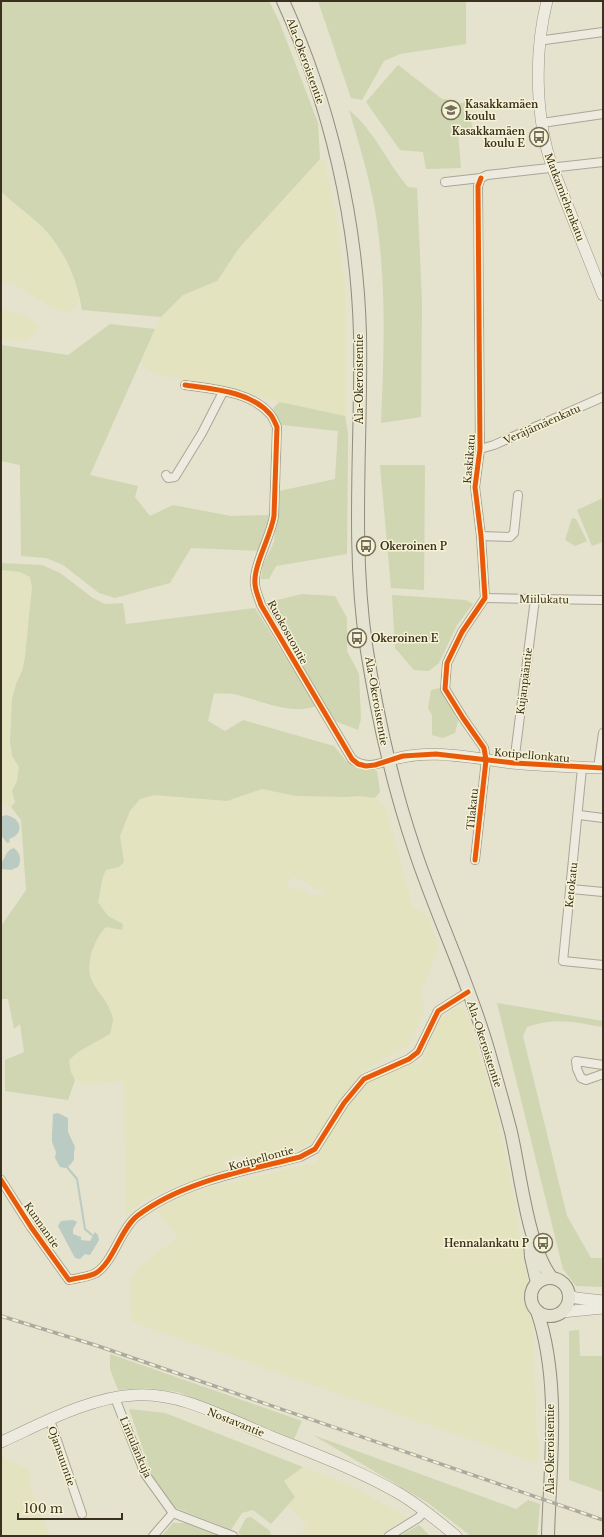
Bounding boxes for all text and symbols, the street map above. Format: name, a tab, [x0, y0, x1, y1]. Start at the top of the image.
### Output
street label: Ala-Okeroistentie	[284, 15, 327, 106]
place label: Kasakkamäen koulu	[465, 98, 539, 123]
school or university icon: Kasakkamäen koulu	[440, 99, 462, 121]
place label: Kasakkamäen koulu E	[452, 125, 526, 150]
bus stop icon: Kasakkamäen koulu E	[528, 126, 550, 148]
street label: Matkamiehenkatu	[542, 151, 587, 243]
street label: Ala-Okeroistentie	[353, 333, 366, 425]
street label: Veräjämäenkatu	[501, 402, 583, 448]
street label: Kaskikatu	[461, 433, 478, 484]
bus stop icon: Okeroinen P	[355, 535, 377, 557]
place label: Okeroinen P	[380, 540, 447, 553]
street label: Miilukatu	[519, 593, 569, 606]
street label: Ruokosuontie	[265, 598, 311, 667]
bus stop icon: Okeroinen E	[346, 627, 368, 649]
place label: Okeroinen E	[371, 632, 439, 645]
street label: Kujanpääntie	[514, 646, 535, 715]
street label: Ala-Okeroistentie	[362, 654, 391, 747]
street label: Kotipellonkatu	[494, 746, 571, 765]
street label: Tilakatu	[464, 787, 481, 831]
street label: Ketokatu	[563, 861, 580, 909]
street label: Ala-Okeroistentie	[464, 998, 505, 1089]
street label: Kotipellontie	[227, 1144, 295, 1173]
street label: Kunnantie	[21, 1200, 62, 1251]
bus stop icon: Hennalankatu P	[532, 1232, 554, 1254]
place label: Hennalankatu P	[444, 1237, 529, 1250]
street label: Ala-Okeroistentie	[544, 1403, 557, 1495]
street label: Nostavantie	[205, 1405, 266, 1440]
street label: Lintulankuja	[117, 1415, 154, 1480]
street label: Ojansuuntie	[45, 1424, 78, 1488]
scale bar	[18, 1495, 122, 1521]
text: 100 m	[24, 1501, 63, 1516]

